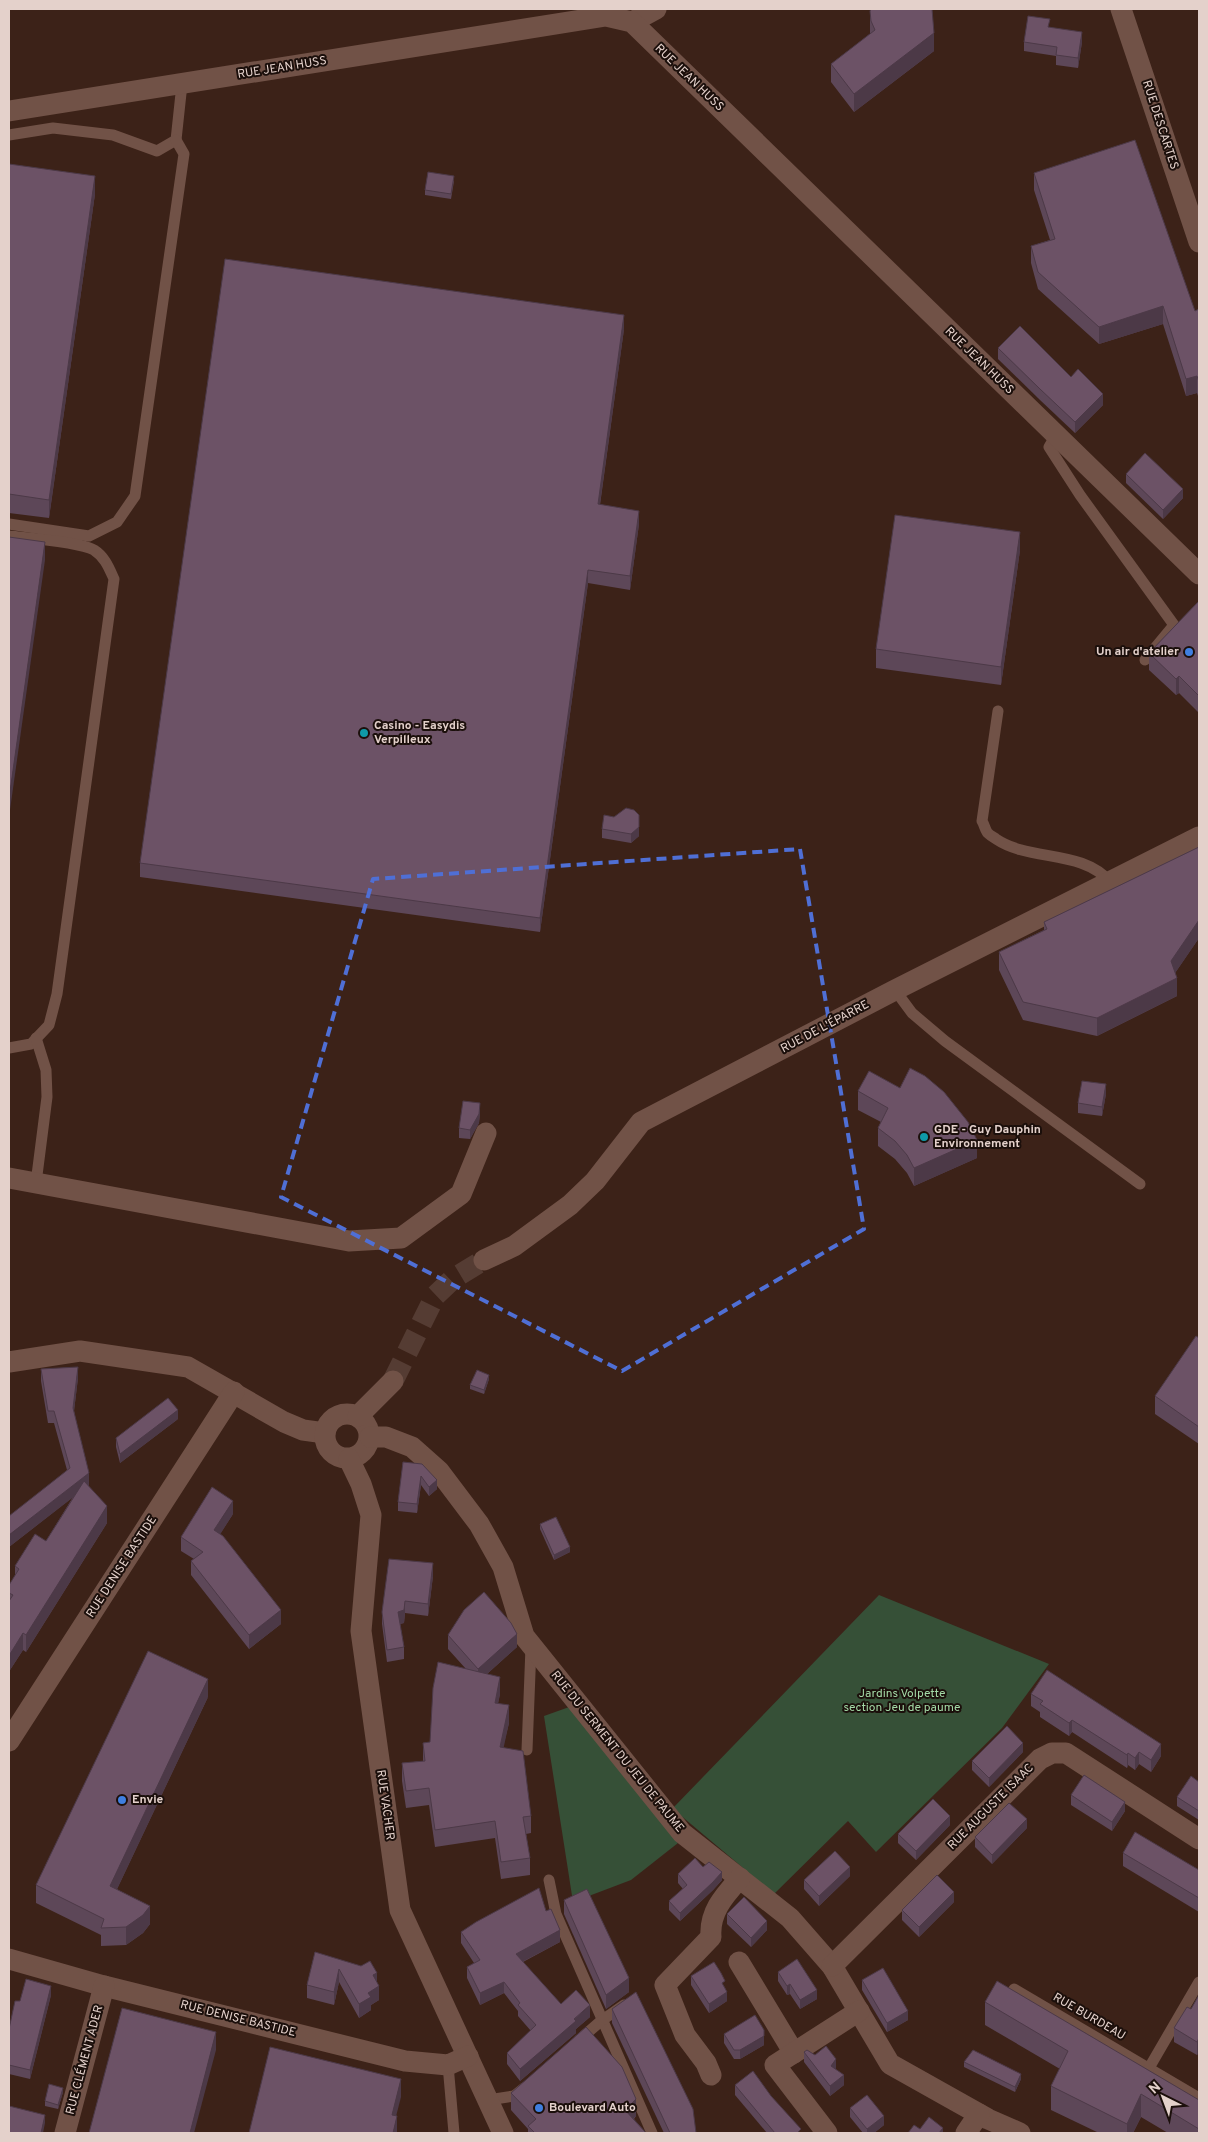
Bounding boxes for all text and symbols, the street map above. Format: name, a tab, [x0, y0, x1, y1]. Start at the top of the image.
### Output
street label: RUE JEAN HUSS	[651, 41, 727, 115]
street label: RUE JEAN HUSS	[236, 53, 328, 83]
street label: RUE DESCARTES	[1138, 78, 1182, 172]
street label: RUE JEAN HUSS	[941, 324, 1017, 398]
place label: Un air d'atelier	[1096, 644, 1179, 660]
marker: Un air d'atelier	[1183, 646, 1195, 658]
place label: Casino - Easydis Verpilleux	[374, 718, 465, 748]
marker: Casino - Easydis Verpilleux	[358, 727, 370, 739]
street label: RUE DE L'ÉPARRE	[778, 997, 872, 1057]
place label: GDE - Guy Dauphin Environnement	[934, 1122, 1041, 1152]
marker: GDE - Guy Dauphin Environnement	[918, 1131, 930, 1143]
street label: RUE DENISE BASTIDE	[83, 1513, 161, 1621]
street label: RUE DU SERMENT DU JEU DE PAUME	[547, 1668, 687, 1836]
park label: Jardins Volpette section Jeu de paume	[843, 1686, 961, 1716]
street label: RUE AUGUSTE ISAAC	[944, 1760, 1038, 1854]
street label: RUE VACHER	[372, 1769, 398, 1841]
place label: Envie	[132, 1792, 164, 1808]
marker: Envie	[116, 1794, 128, 1806]
street label: RUE BURDEAU	[1050, 1990, 1128, 2044]
street label: RUE DENISE BASTIDE	[179, 1997, 297, 2041]
street label: RUE CLÉMENT ADER	[63, 2003, 107, 2117]
north arrow	[1138, 2072, 1188, 2122]
text: N	[1146, 2079, 1165, 2098]
place label: Boulevard Auto	[549, 2100, 636, 2116]
marker: Boulevard Auto	[533, 2102, 545, 2114]

